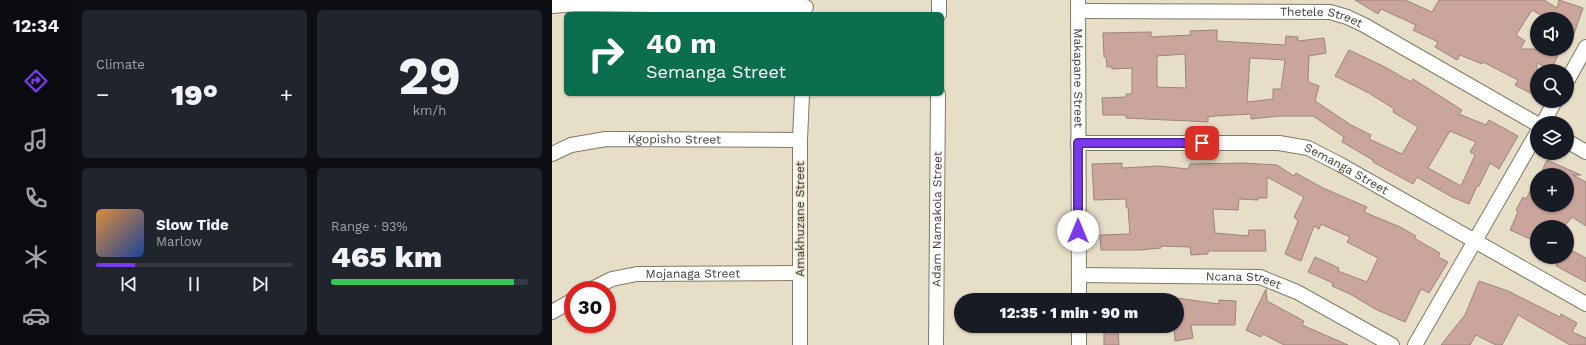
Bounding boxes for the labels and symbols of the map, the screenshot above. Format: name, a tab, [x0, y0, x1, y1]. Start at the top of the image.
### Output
street label: Thetele Street	[1280, 5, 1365, 30]
street label: Makapane Street	[1071, 28, 1085, 128]
pin	[1185, 126, 1219, 160]
street label: Kgopisho Street	[628, 132, 721, 147]
street label: Semanga Street	[1302, 140, 1391, 197]
street label: Adam Namakola Street	[929, 151, 945, 287]
street label: Amakhuzane Street	[793, 161, 807, 277]
position arrow	[1057, 210, 1099, 252]
street label: Mojanaga Street	[645, 266, 740, 281]
street label: Ncana Street	[1206, 269, 1283, 292]
speed limit sign: 30	[564, 281, 616, 333]

